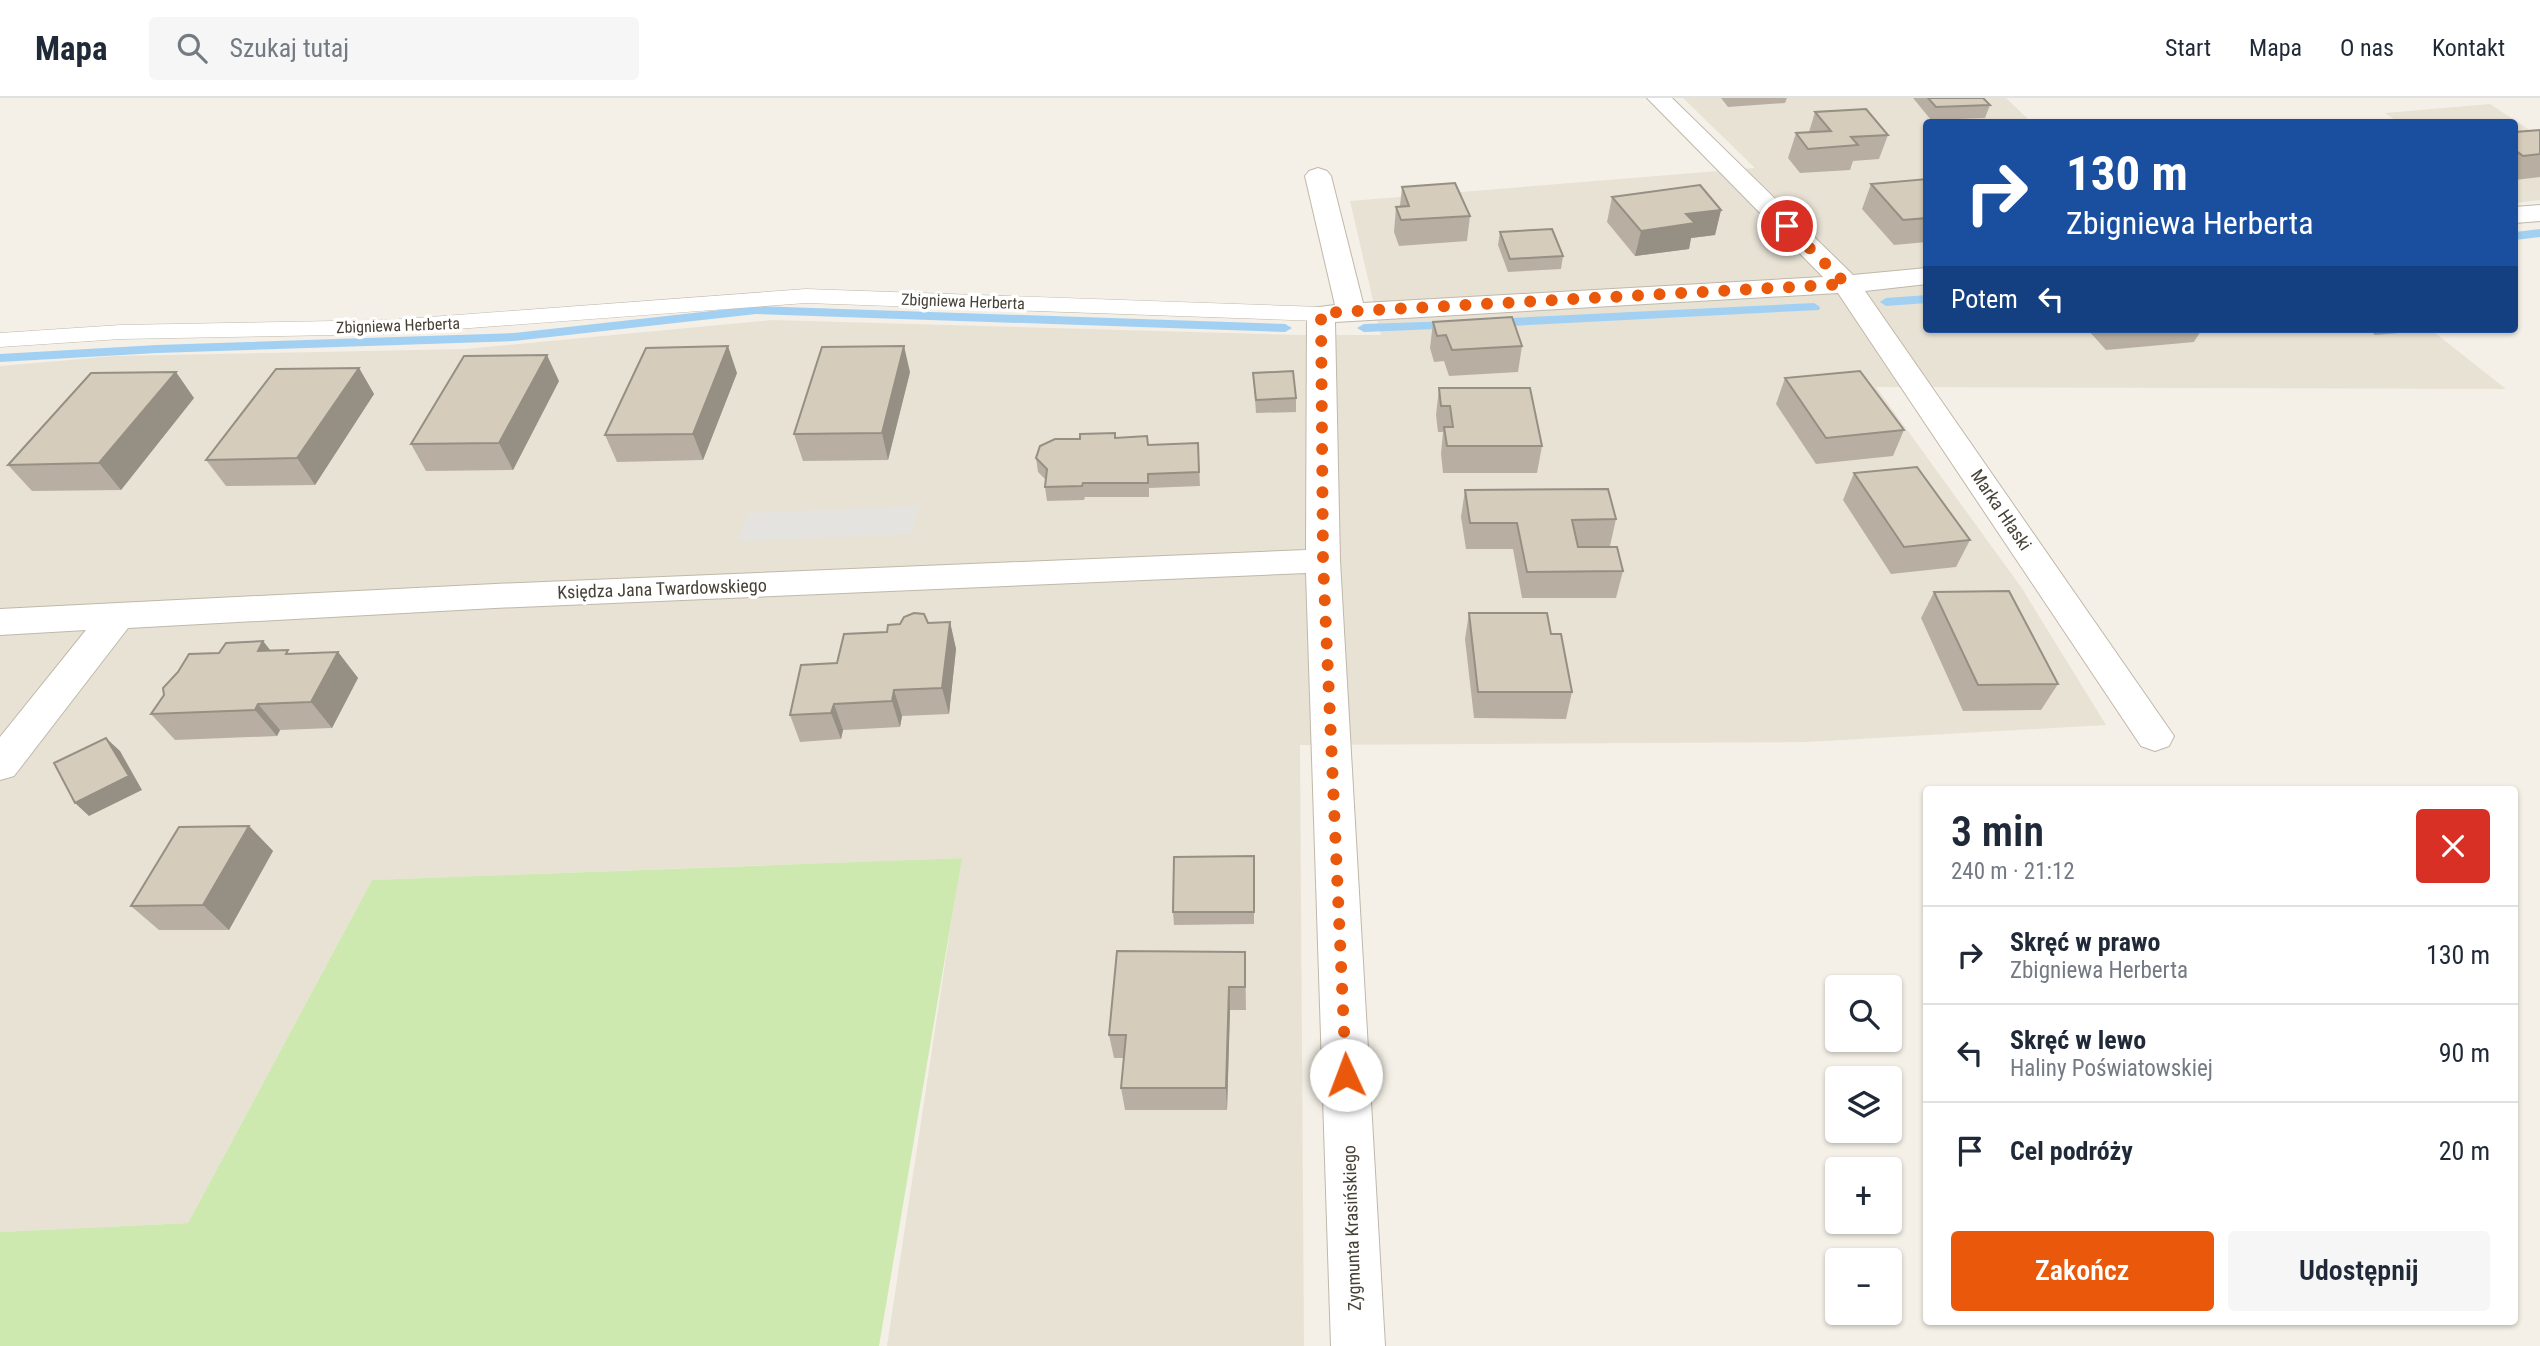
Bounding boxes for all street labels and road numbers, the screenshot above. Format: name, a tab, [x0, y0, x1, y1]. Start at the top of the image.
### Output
street label: Zbigniewa Herberta	[901, 290, 1025, 313]
street label: Zbigniewa Herberta	[336, 314, 460, 337]
street label: Marka Hłaski	[1967, 465, 2036, 554]
street label: Księdza Jana Twardowskiego	[557, 574, 767, 603]
street label: Zygmunta Krasińskiego	[1338, 1145, 1365, 1311]

